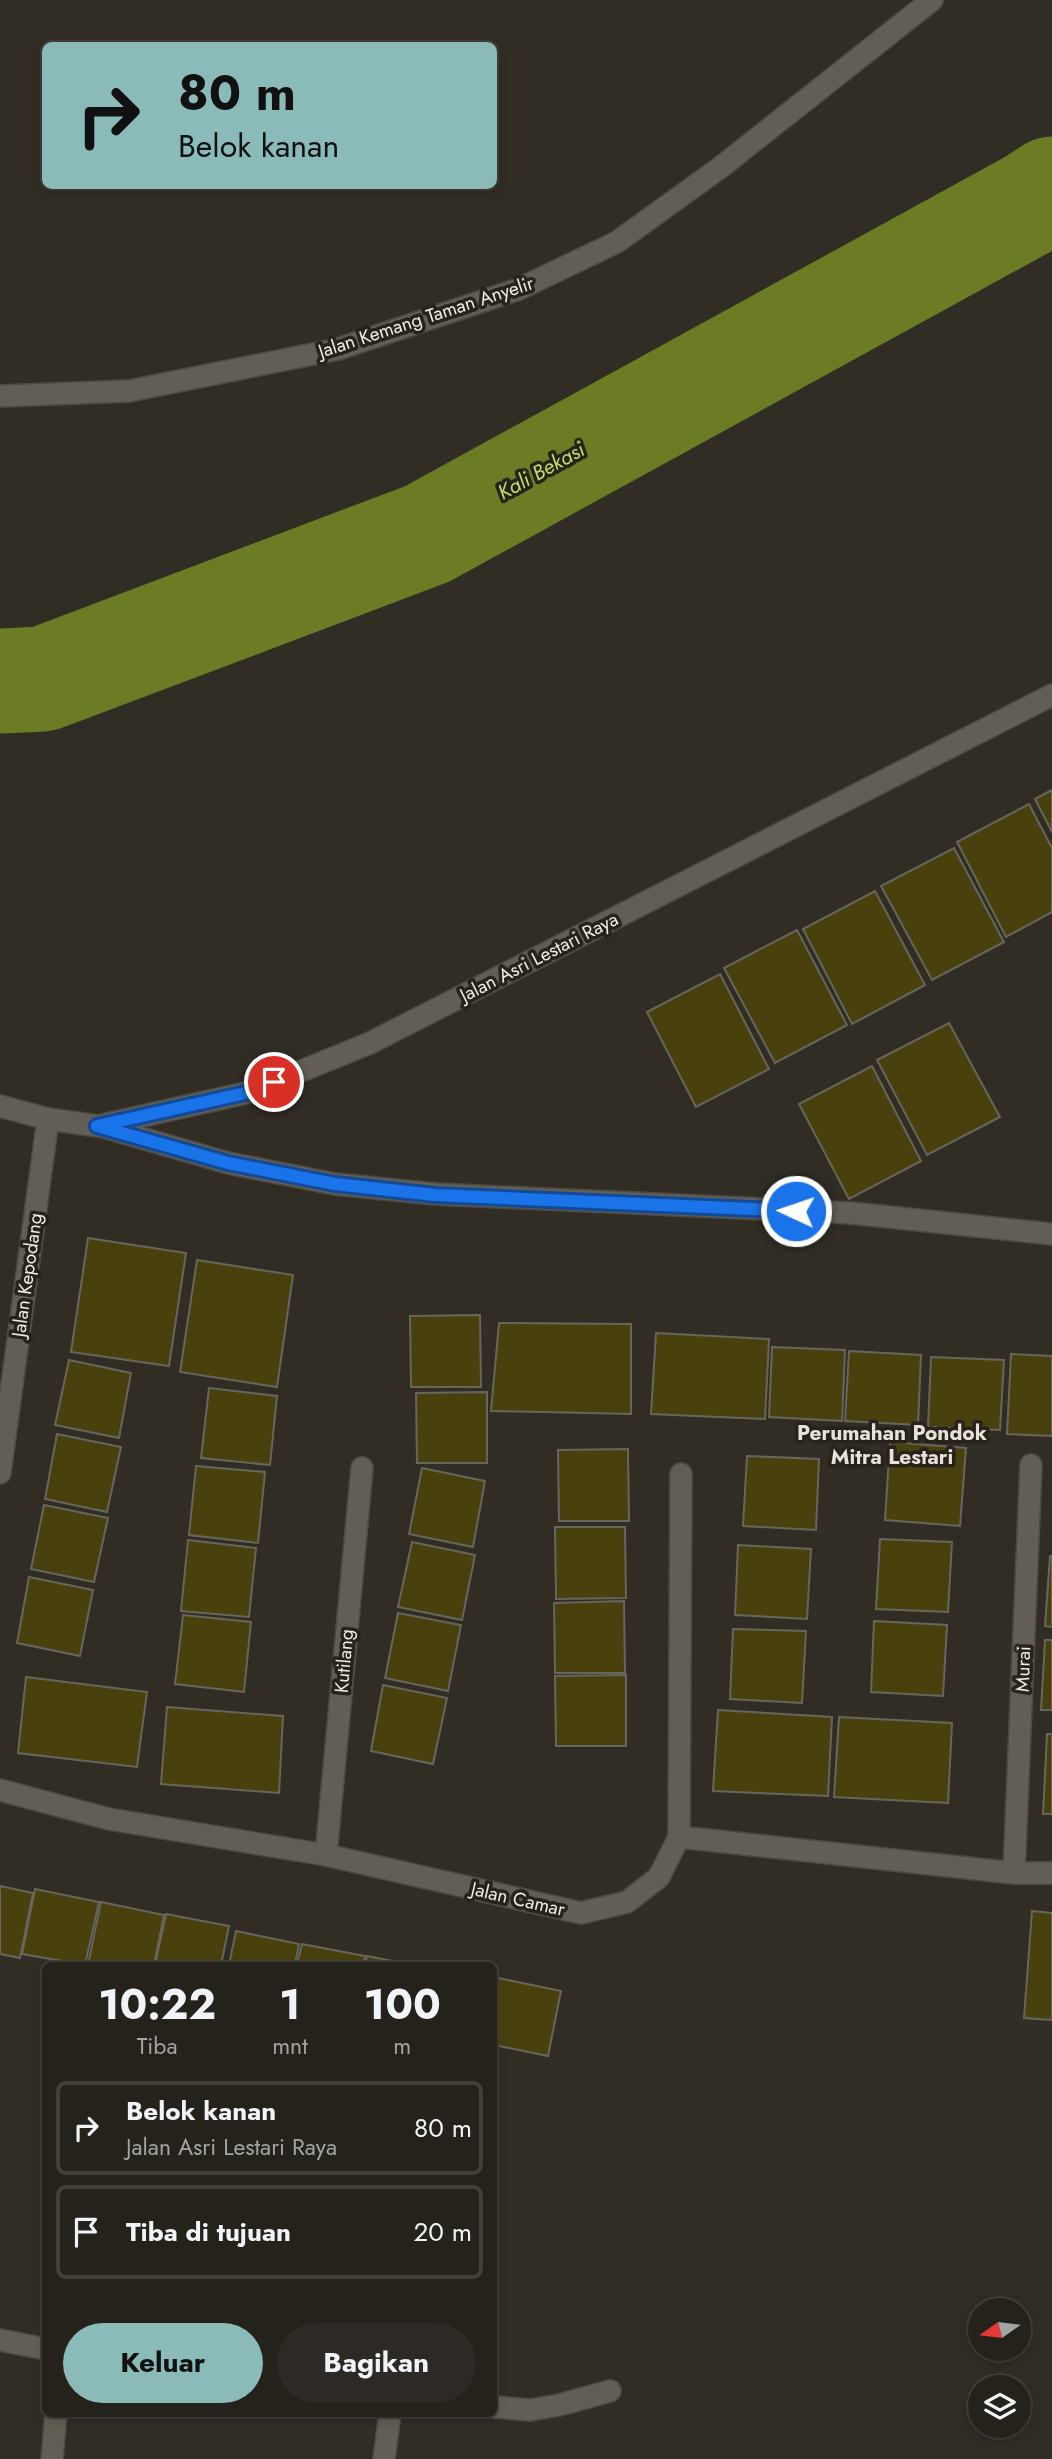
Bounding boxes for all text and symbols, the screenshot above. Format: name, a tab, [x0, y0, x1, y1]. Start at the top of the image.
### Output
text: 80 m	[178, 58, 296, 128]
icon: right	[63, 70, 154, 161]
text: Belok kanan	[178, 123, 339, 169]
street label: Jalan Kemang Taman Anyelir	[312, 269, 538, 366]
water label: Kali Bekasi	[492, 434, 591, 507]
street label: Jalan Asri Lestari Raya	[453, 905, 623, 1010]
pin	[244, 1052, 304, 1112]
icon: arrive	[255, 1063, 293, 1101]
position arrow	[759, 1174, 833, 1248]
street label: Jalan Kepodang	[5, 1211, 49, 1342]
district label: Perumahan Pondok Mitra Lestari	[797, 1418, 987, 1472]
street label: Kutilang	[328, 1628, 360, 1694]
street label: Murai	[1009, 1646, 1037, 1692]
street label: Jalan Camar	[466, 1874, 568, 1923]
text: 10:22	[98, 1974, 216, 2035]
text: 1	[279, 1974, 301, 2035]
text: 100	[364, 1974, 441, 2035]
text: Tiba	[137, 2029, 177, 2063]
text: mnt	[272, 2029, 308, 2063]
text: m	[393, 2029, 411, 2063]
text: Belok kanan	[126, 2092, 276, 2130]
icon: right	[67, 2109, 105, 2147]
text: 80 m	[414, 2109, 472, 2147]
text: Jalan Asri Lestari Raya	[126, 2130, 337, 2164]
icon: arrive	[67, 2213, 105, 2251]
text: Tiba di tujuan	[126, 2213, 291, 2251]
text: 20 m	[414, 2213, 472, 2251]
north arrow	[968, 2298, 1031, 2361]
map controls	[968, 2298, 1031, 2438]
button: Keluar	[63, 2323, 263, 2403]
button: Bagikan	[277, 2323, 476, 2403]
button: layers	[968, 2375, 1031, 2438]

